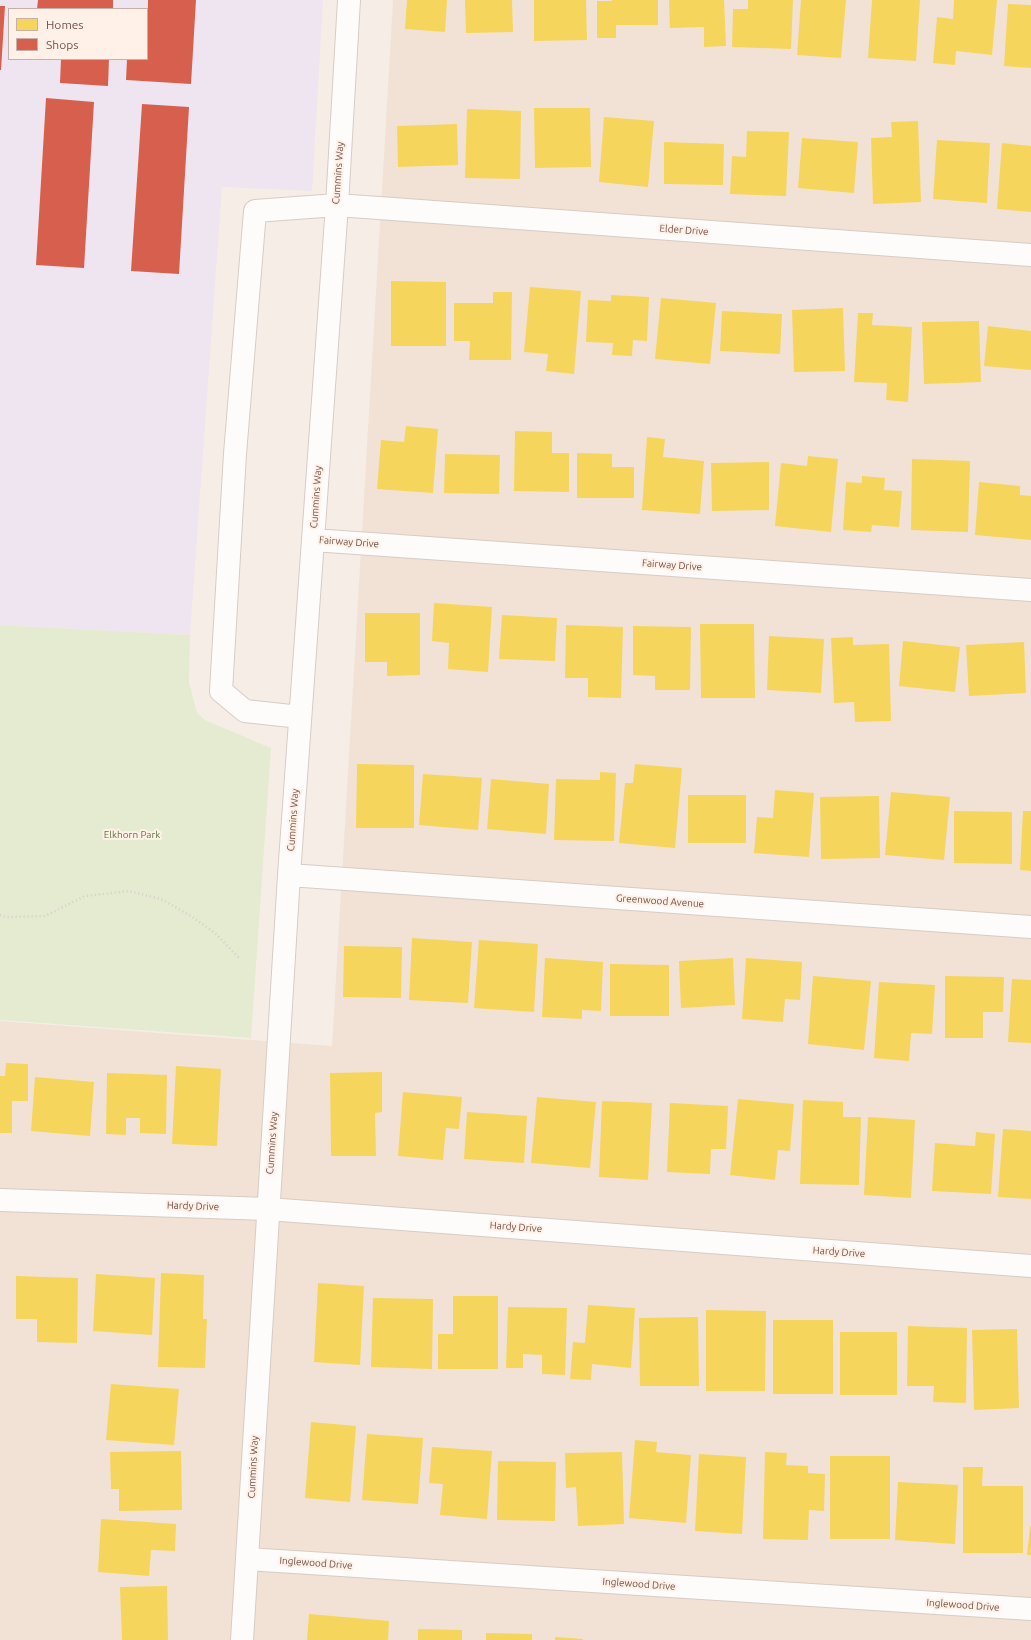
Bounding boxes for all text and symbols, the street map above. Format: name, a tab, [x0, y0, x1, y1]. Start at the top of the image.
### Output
legend	[8, 8, 148, 60]
text: Homes	[46, 18, 84, 31]
text: Shops	[46, 38, 78, 51]
street label: Cummins Way	[330, 141, 346, 205]
street label: Elder Drive	[659, 222, 709, 238]
street label: Cummins Way	[308, 465, 324, 529]
street label: Fairway Drive	[319, 534, 379, 550]
street label: Fairway Drive	[642, 557, 702, 573]
street label: Cummins Way	[285, 788, 301, 852]
park label: Elkhorn Park	[104, 829, 160, 841]
street label: Greenwood Avenue	[615, 892, 705, 910]
street label: Cummins Way	[264, 1111, 280, 1175]
street label: Hardy Drive	[167, 1199, 219, 1213]
street label: Hardy Drive	[489, 1219, 543, 1235]
street label: Hardy Drive	[812, 1244, 866, 1260]
street label: Cummins Way	[245, 1435, 261, 1499]
street label: Inglewood Drive	[279, 1554, 353, 1572]
street label: Inglewood Drive	[602, 1575, 676, 1593]
street label: Inglewood Drive	[926, 1596, 1000, 1614]

